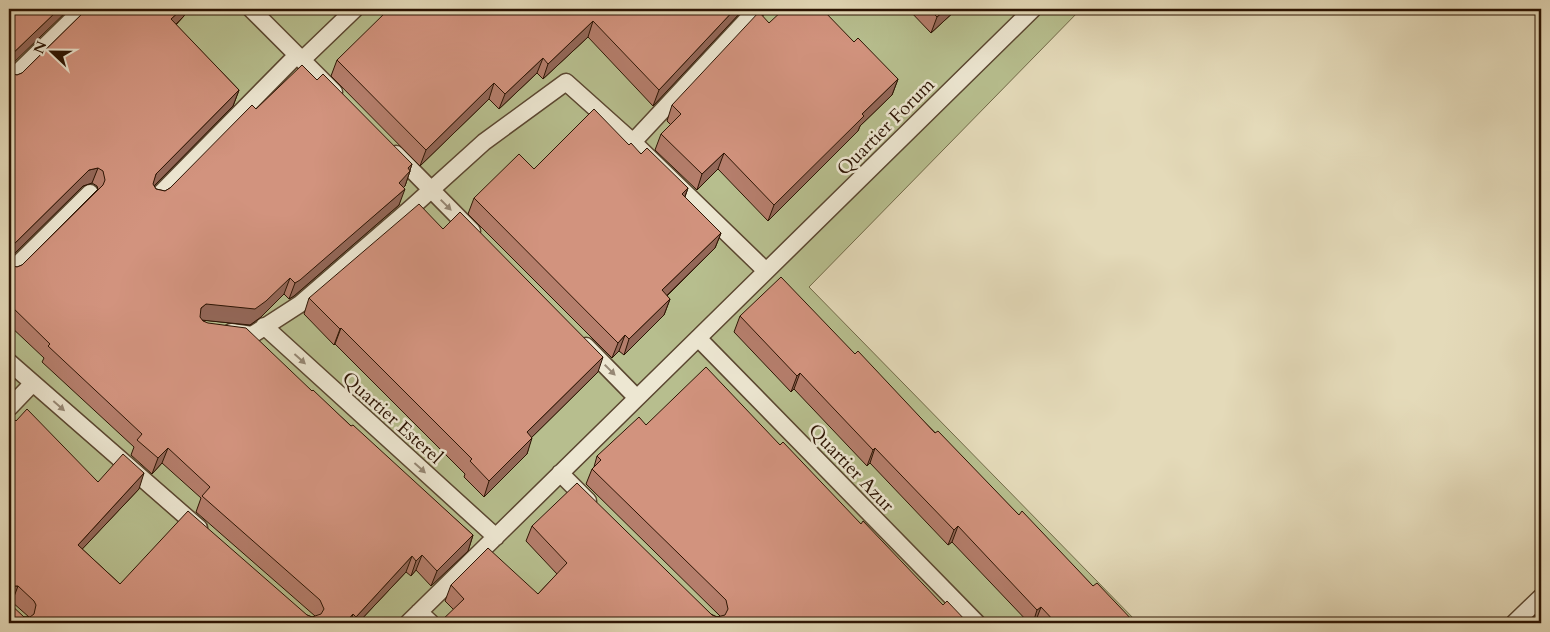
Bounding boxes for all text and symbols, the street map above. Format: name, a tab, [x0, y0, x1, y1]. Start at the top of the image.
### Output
north arrow	[28, 28, 78, 78]
text: N	[29, 38, 51, 57]
street label: Quartier Forum	[831, 71, 941, 181]
one-way arrow	[440, 199, 452, 211]
one-way arrow	[293, 353, 305, 365]
one-way arrow	[604, 364, 616, 376]
street label: Quartier Esterel	[336, 366, 448, 470]
one-way arrow	[52, 400, 64, 412]
street label: Quartier Azur	[803, 418, 900, 518]
one-way arrow	[414, 462, 426, 474]

